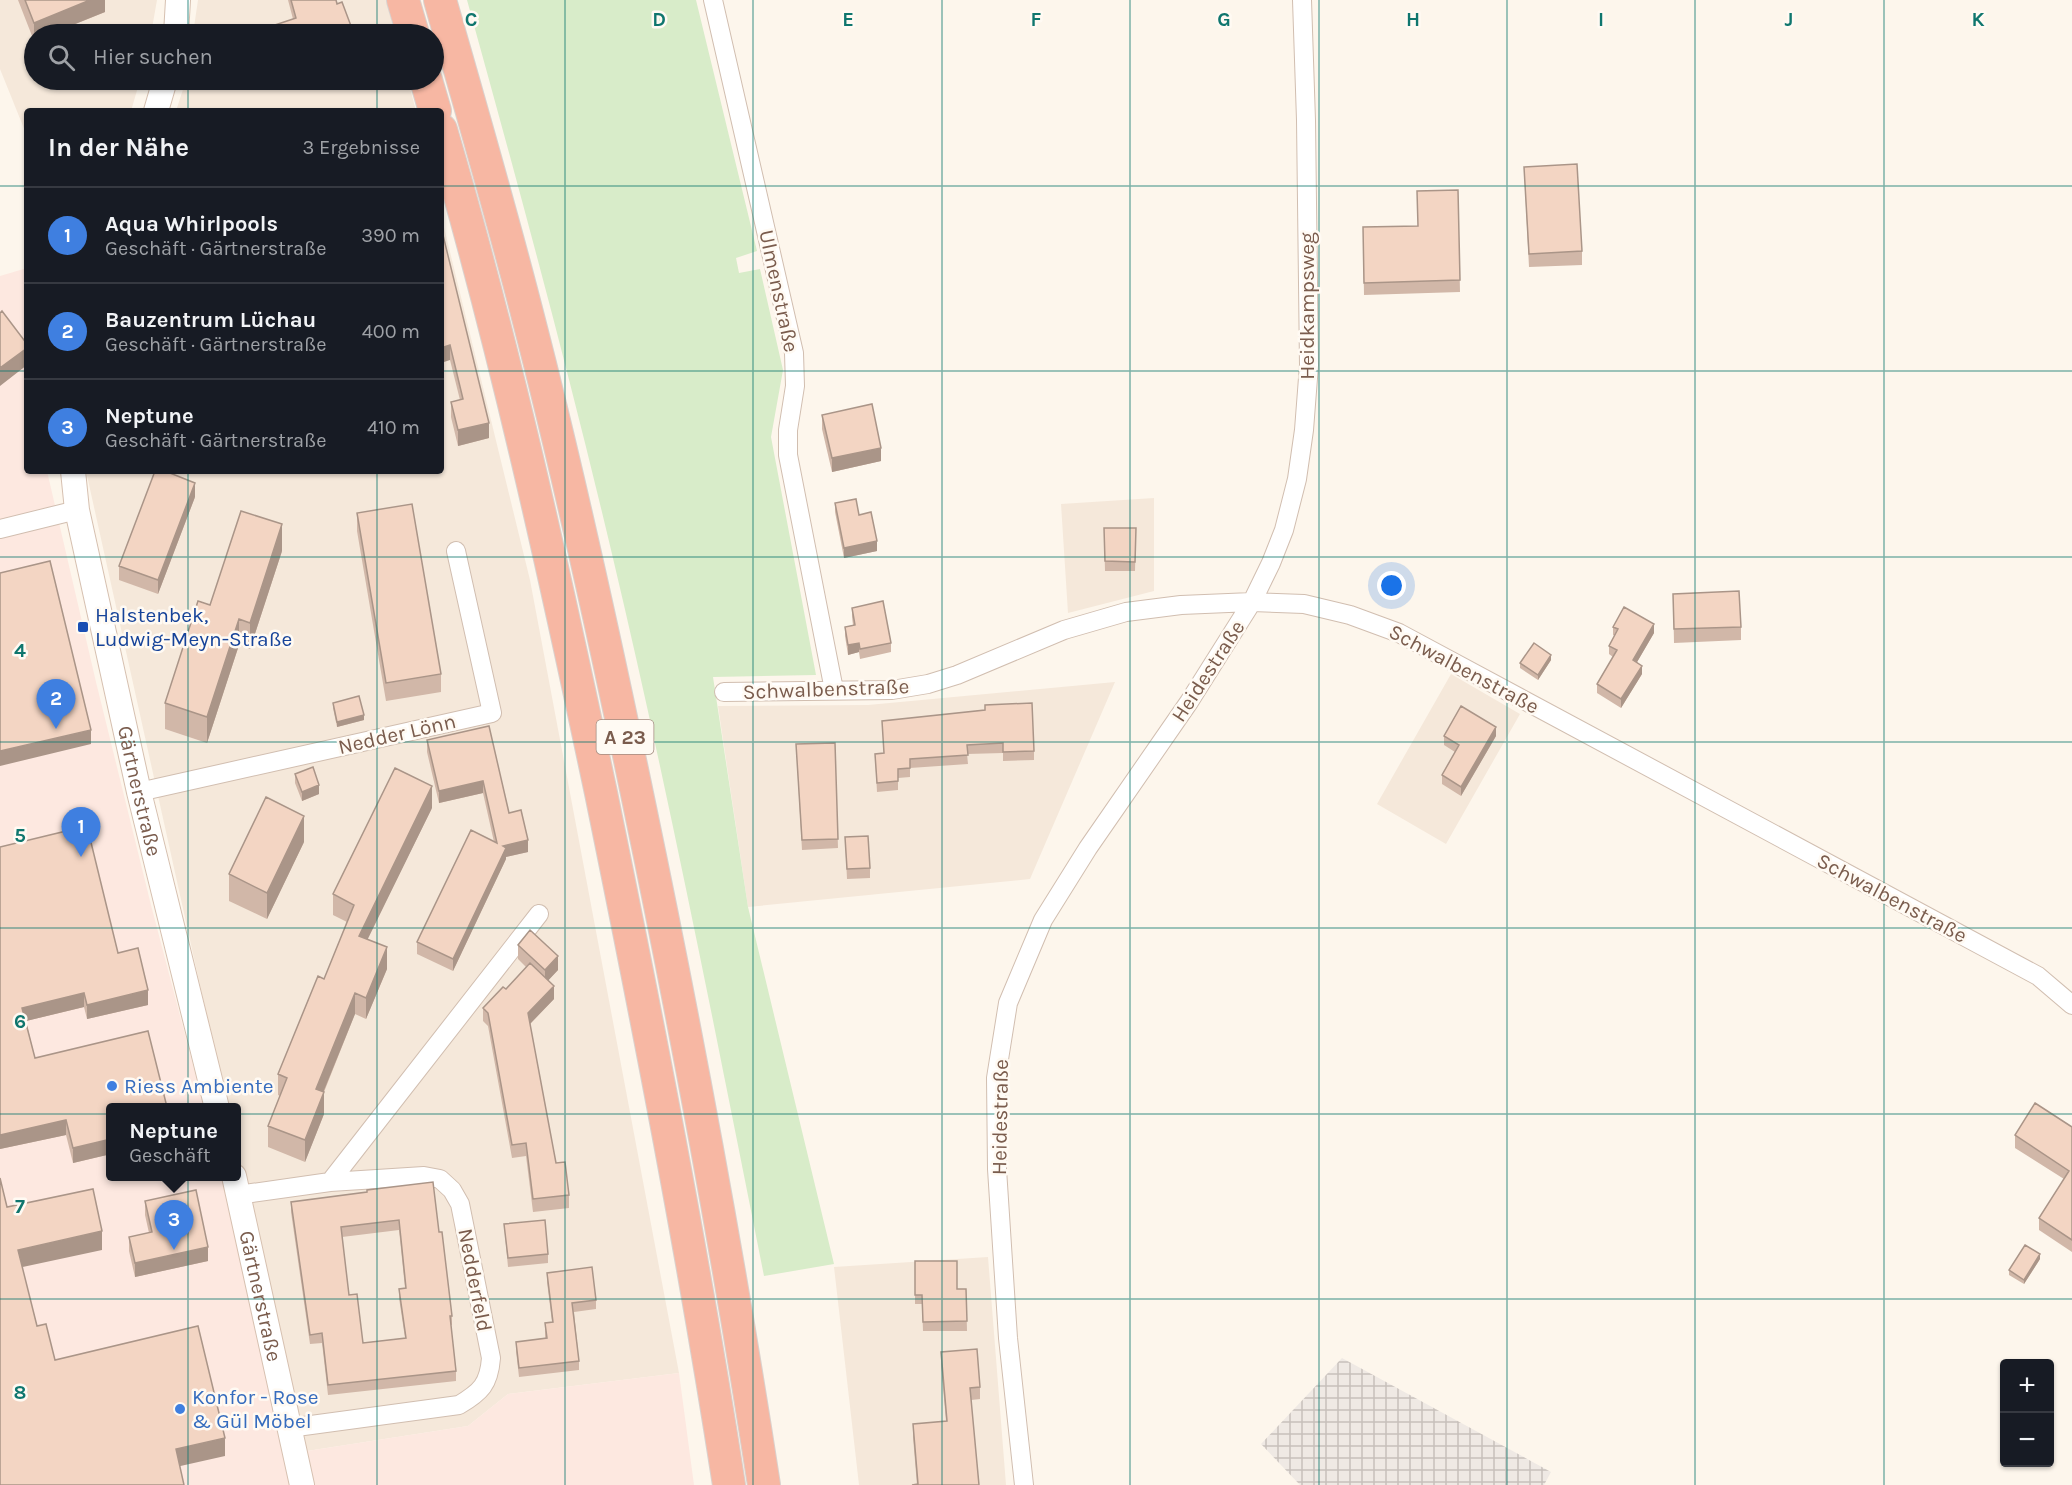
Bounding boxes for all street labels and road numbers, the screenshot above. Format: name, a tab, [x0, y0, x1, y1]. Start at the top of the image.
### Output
street label: Ulmenstraße	[754, 228, 804, 354]
street label: Heidkampsweg	[1295, 232, 1319, 380]
street label: Heidestraße	[1166, 616, 1250, 726]
street label: Schwalbenstraße	[1385, 619, 1543, 719]
street label: Schwalbenstraße	[742, 674, 910, 704]
street label: Nedder Lönn	[336, 709, 458, 759]
road number: A 23	[596, 720, 654, 754]
street label: Gärtnerstraße	[113, 723, 166, 859]
street label: Schwalbenstraße	[1813, 848, 1971, 948]
street label: Heidestraße	[987, 1059, 1013, 1175]
street label: Nedderfeld	[453, 1226, 497, 1334]
street label: Gärtnerstraße	[234, 1228, 286, 1364]

